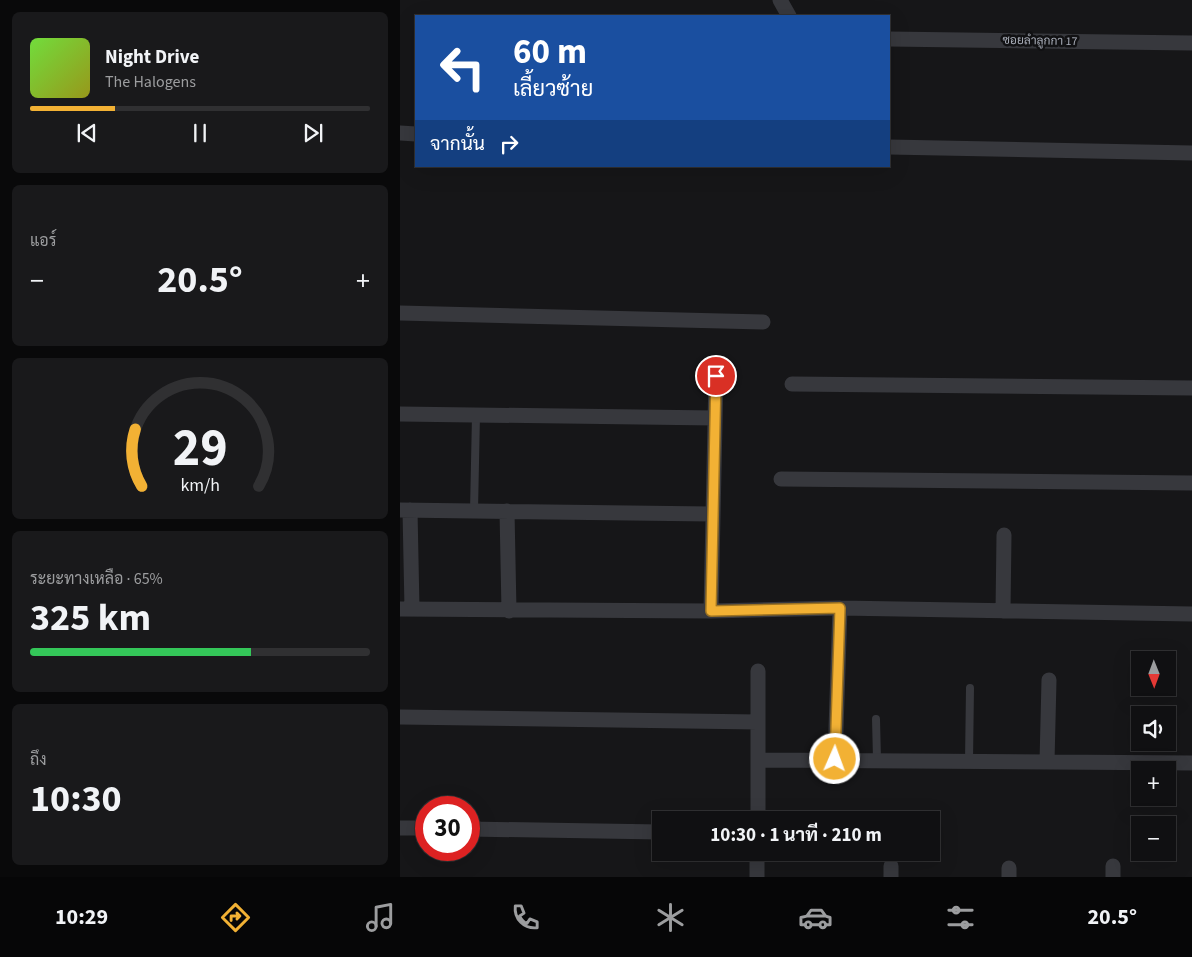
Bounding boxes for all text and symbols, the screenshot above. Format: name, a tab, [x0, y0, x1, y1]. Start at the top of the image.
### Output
text: 60 m	[513, 27, 587, 77]
street label: ซอยลำลูกกา 17	[1002, 32, 1078, 50]
icon: left	[430, 35, 495, 100]
text: Night Drive	[105, 44, 199, 71]
text: The Halogens	[105, 71, 196, 93]
text: เลี้ยวซ้าย	[513, 73, 593, 105]
icon: previous	[73, 119, 101, 147]
icon: pause	[186, 119, 214, 147]
icon: next	[299, 119, 327, 147]
icon: right	[495, 130, 523, 158]
text: จากนั้น	[430, 131, 485, 158]
text: แอร์	[30, 230, 56, 252]
text: 20.5°	[157, 253, 243, 307]
text: −	[30, 261, 44, 301]
text: +	[356, 261, 370, 301]
pin	[695, 355, 737, 397]
icon: arrive	[702, 362, 730, 390]
text: 29	[173, 412, 227, 486]
text: km/h	[180, 473, 220, 498]
text: ระยะทางเหลือ · 65%	[30, 568, 163, 590]
text: 325 km	[30, 591, 151, 645]
north arrow	[1131, 651, 1176, 696]
map controls	[1131, 651, 1176, 861]
button: sound	[1131, 706, 1176, 751]
position arrow	[808, 732, 860, 784]
text: ถึง	[30, 749, 47, 771]
button: +	[1131, 761, 1176, 806]
text: 10:30	[30, 772, 122, 826]
speed limit sign: 30	[415, 796, 480, 861]
button: −	[1131, 816, 1176, 861]
text: 10:30 · 1 นาที · 210 m	[710, 822, 882, 849]
icon: directions	[218, 900, 253, 935]
icon: music	[363, 900, 398, 935]
icon: phone	[508, 900, 543, 935]
icon: climate	[653, 900, 688, 935]
icon: car	[798, 900, 833, 935]
icon: filters	[943, 900, 978, 935]
text: 10:29	[55, 901, 108, 933]
text: 20.5°	[1087, 901, 1137, 933]

